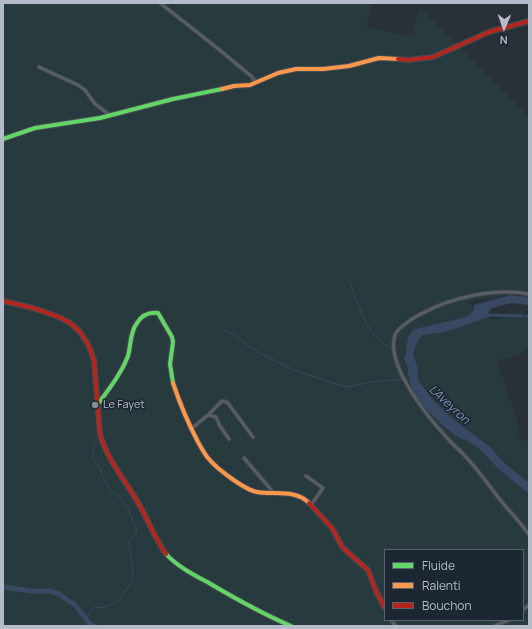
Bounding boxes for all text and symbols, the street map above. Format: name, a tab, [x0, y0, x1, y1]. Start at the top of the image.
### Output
north arrow	[484, 8, 524, 48]
text: N	[499, 33, 508, 48]
water label: L'Aveyron	[426, 383, 472, 427]
place label: Le Fayet	[103, 398, 145, 412]
marker: Le Fayet	[90, 400, 100, 410]
legend	[384, 549, 524, 621]
text: Fluide	[422, 557, 455, 574]
text: Ralenti	[422, 577, 461, 594]
text: Bouchon	[422, 597, 472, 614]

